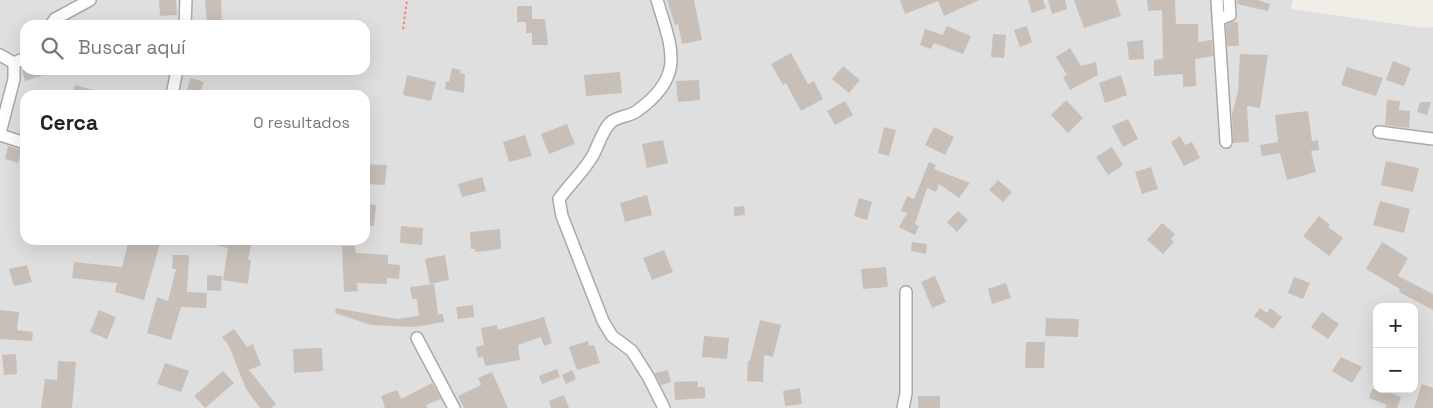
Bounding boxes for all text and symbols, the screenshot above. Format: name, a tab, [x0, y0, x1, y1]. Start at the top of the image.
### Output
search box	[20, 20, 370, 75]
icon: search	[38, 34, 66, 62]
text: Buscar aquí	[78, 35, 186, 60]
text: Cerca	[40, 109, 98, 136]
text: 0 resultados	[253, 112, 350, 133]
map controls	[1373, 303, 1418, 393]
button: +	[1373, 303, 1418, 348]
button: −	[1373, 348, 1418, 393]

